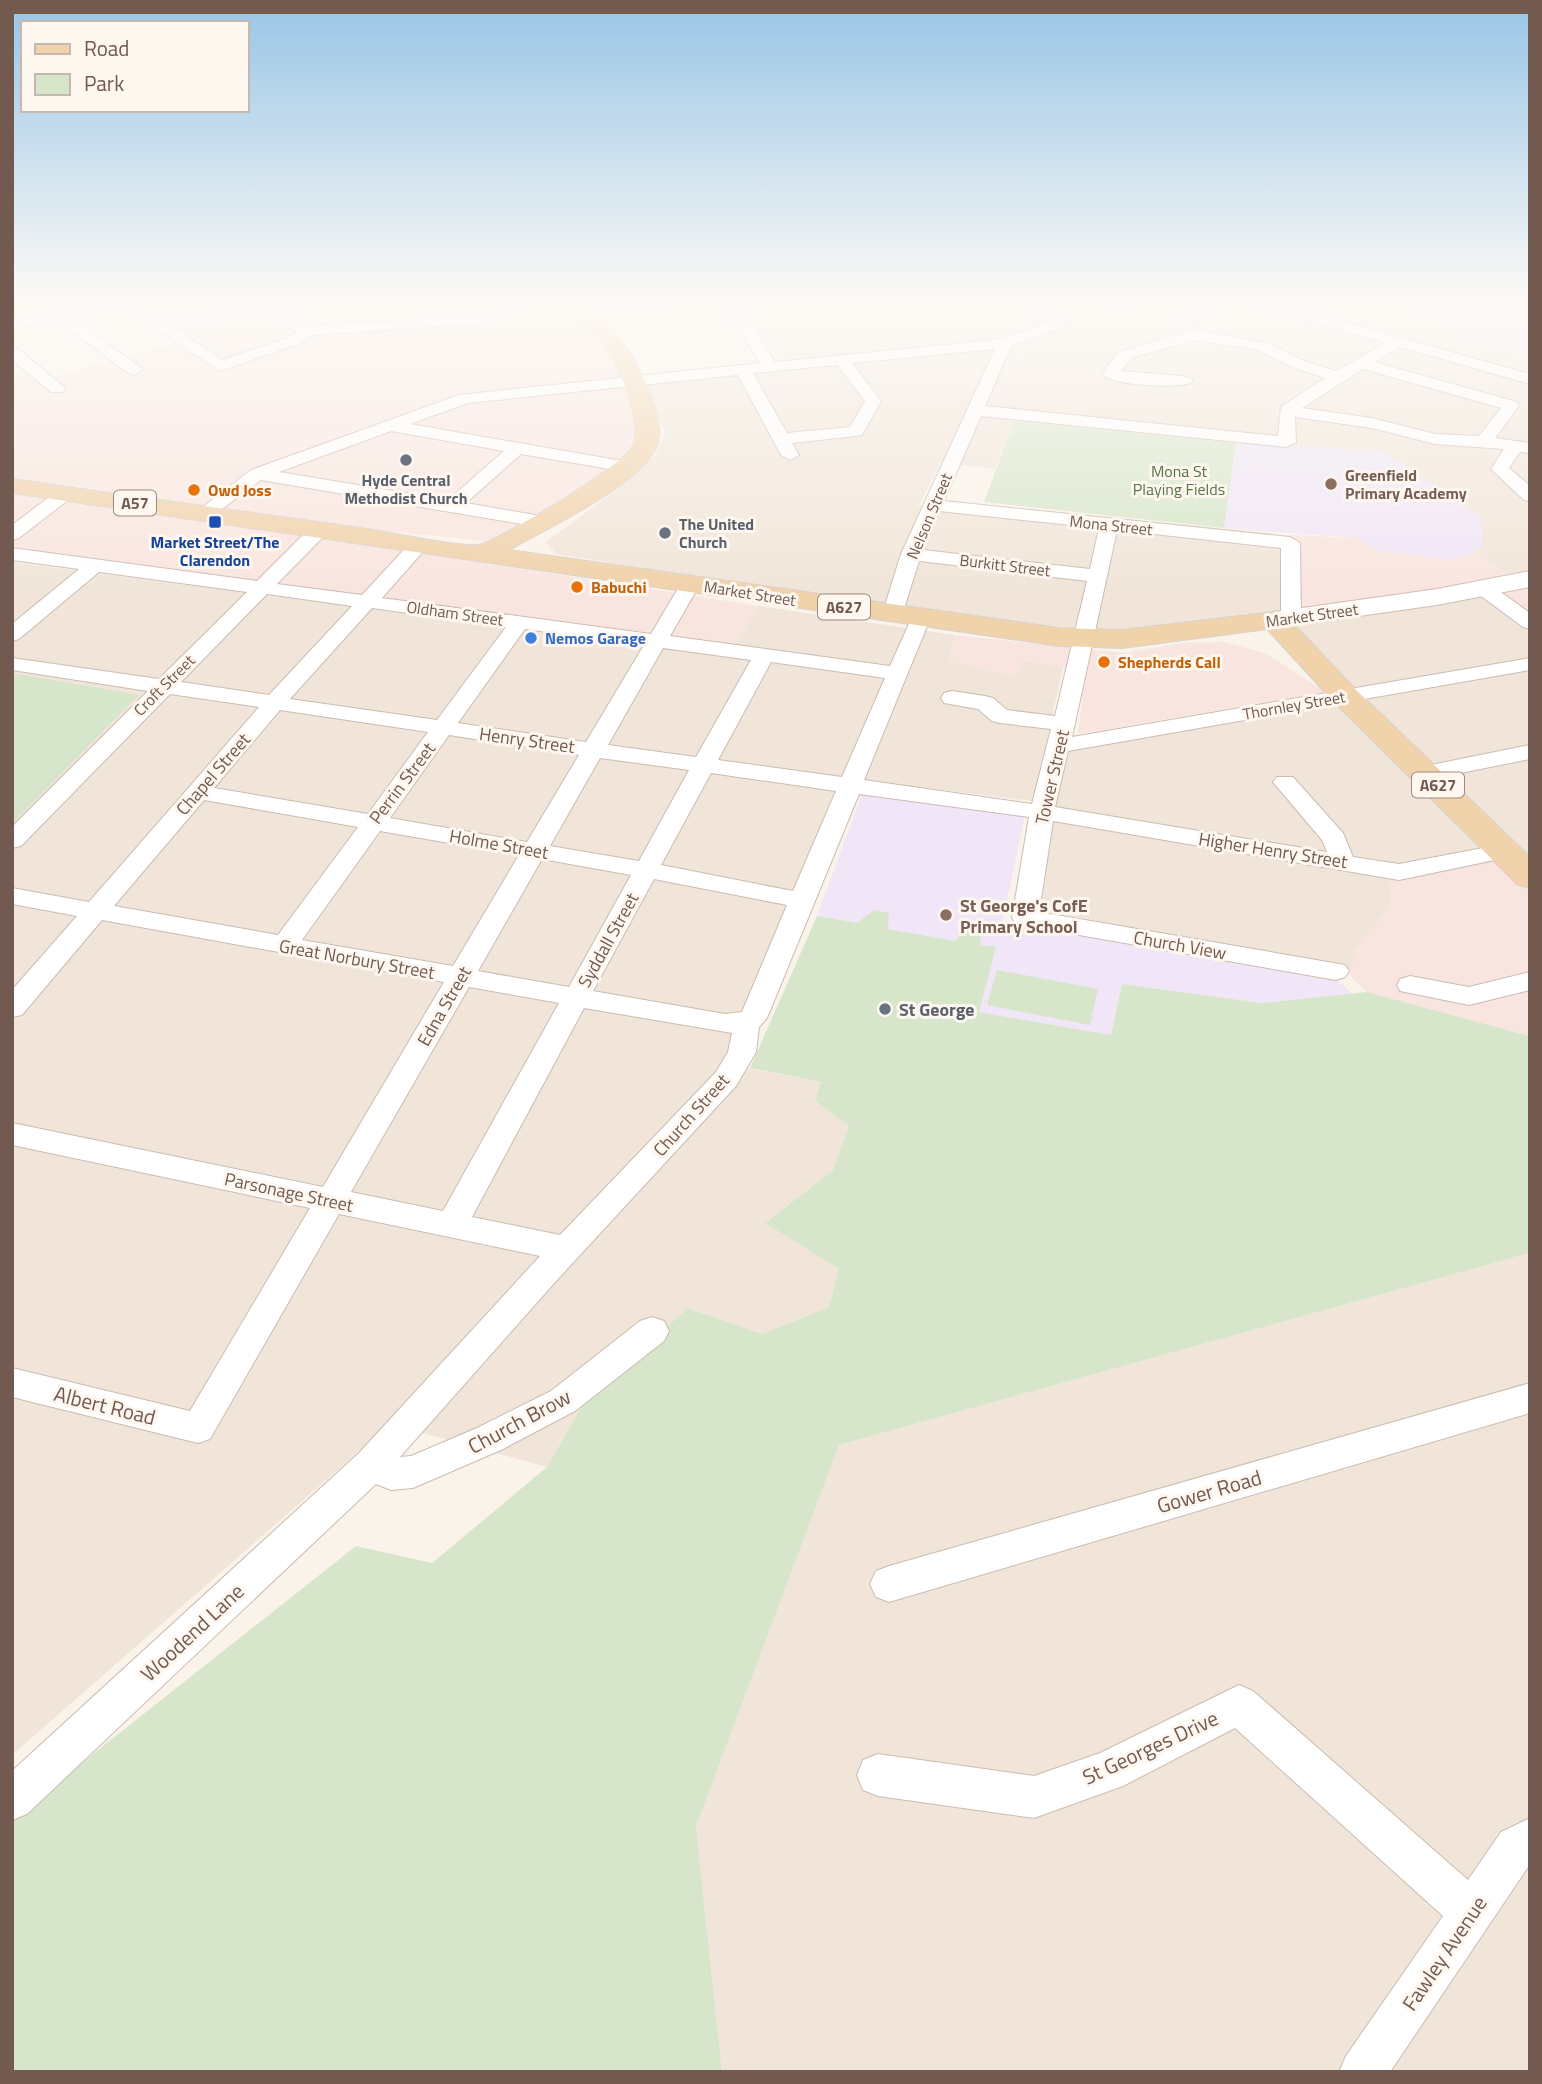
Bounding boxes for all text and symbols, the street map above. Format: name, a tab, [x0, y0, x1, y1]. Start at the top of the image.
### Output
legend	[21, 21, 248, 112]
text: Road	[84, 32, 129, 64]
text: Park	[84, 67, 124, 99]
marker: Hyde Central Methodist Church	[398, 452, 414, 468]
park label: Mona St Playing Fields	[1133, 459, 1225, 501]
place label: Greenfield Primary Academy	[1345, 463, 1467, 505]
place label: Hyde Central Methodist Church	[344, 468, 468, 510]
street label: Nelson Street	[900, 469, 958, 563]
marker: Greenfield Primary Academy	[1323, 476, 1339, 492]
place label: Owd Joss	[208, 478, 271, 502]
marker: Owd Joss	[186, 482, 202, 498]
road number: A57	[114, 490, 156, 516]
street label: Mona Street	[1068, 509, 1154, 541]
place label: The United Church	[679, 512, 754, 554]
marker: Market Street/The Clarendon	[207, 514, 223, 530]
marker: The United Church	[657, 525, 673, 541]
place label: Market Street/The Clarendon	[151, 530, 279, 572]
street label: Burkitt Street	[958, 548, 1052, 583]
street label: Market Street	[702, 574, 798, 612]
place label: Babuchi	[591, 575, 647, 599]
marker: Babuchi	[569, 579, 585, 595]
street label: Oldham Street	[405, 594, 505, 632]
road number: A627	[818, 594, 870, 620]
street label: Market Street	[1264, 597, 1360, 633]
place label: Nemos Garage	[545, 626, 646, 650]
marker: Nemos Garage	[523, 630, 539, 646]
street label: Croft Street	[128, 649, 200, 721]
place label: Shepherds Call	[1118, 650, 1221, 674]
marker: Shepherds Call	[1096, 654, 1112, 670]
street label: Thornley Street	[1241, 684, 1348, 726]
street label: Henry Street	[478, 720, 577, 760]
street label: Chapel Street	[169, 726, 257, 821]
street label: Tower Street	[1028, 726, 1076, 827]
street label: Perrin Street	[362, 736, 442, 830]
road number: A627	[1412, 772, 1464, 798]
street label: Holme Street	[447, 822, 551, 866]
street label: Higher Henry Street	[1197, 825, 1350, 875]
street label: Syddall Street	[571, 887, 646, 992]
place label: St George's CofE Primary School	[960, 892, 1088, 940]
marker: St George's CofE Primary School	[938, 907, 954, 923]
street label: Church View	[1132, 924, 1229, 966]
street label: Great Norbury Street	[277, 932, 438, 986]
street label: Edna Street	[410, 960, 478, 1051]
place label: St George	[899, 996, 974, 1023]
marker: St George	[877, 1001, 893, 1017]
street label: Church Street	[647, 1067, 736, 1162]
street label: Parsonage Street	[222, 1165, 357, 1219]
street label: Albert Road	[51, 1377, 159, 1433]
street label: Church Brow	[462, 1380, 576, 1462]
street label: Gower Road	[1153, 1461, 1265, 1521]
street label: Woodend Lane	[133, 1575, 251, 1689]
street label: St Georges Drive	[1077, 1702, 1223, 1792]
street label: Fawley Avenue	[1394, 1889, 1494, 2017]

